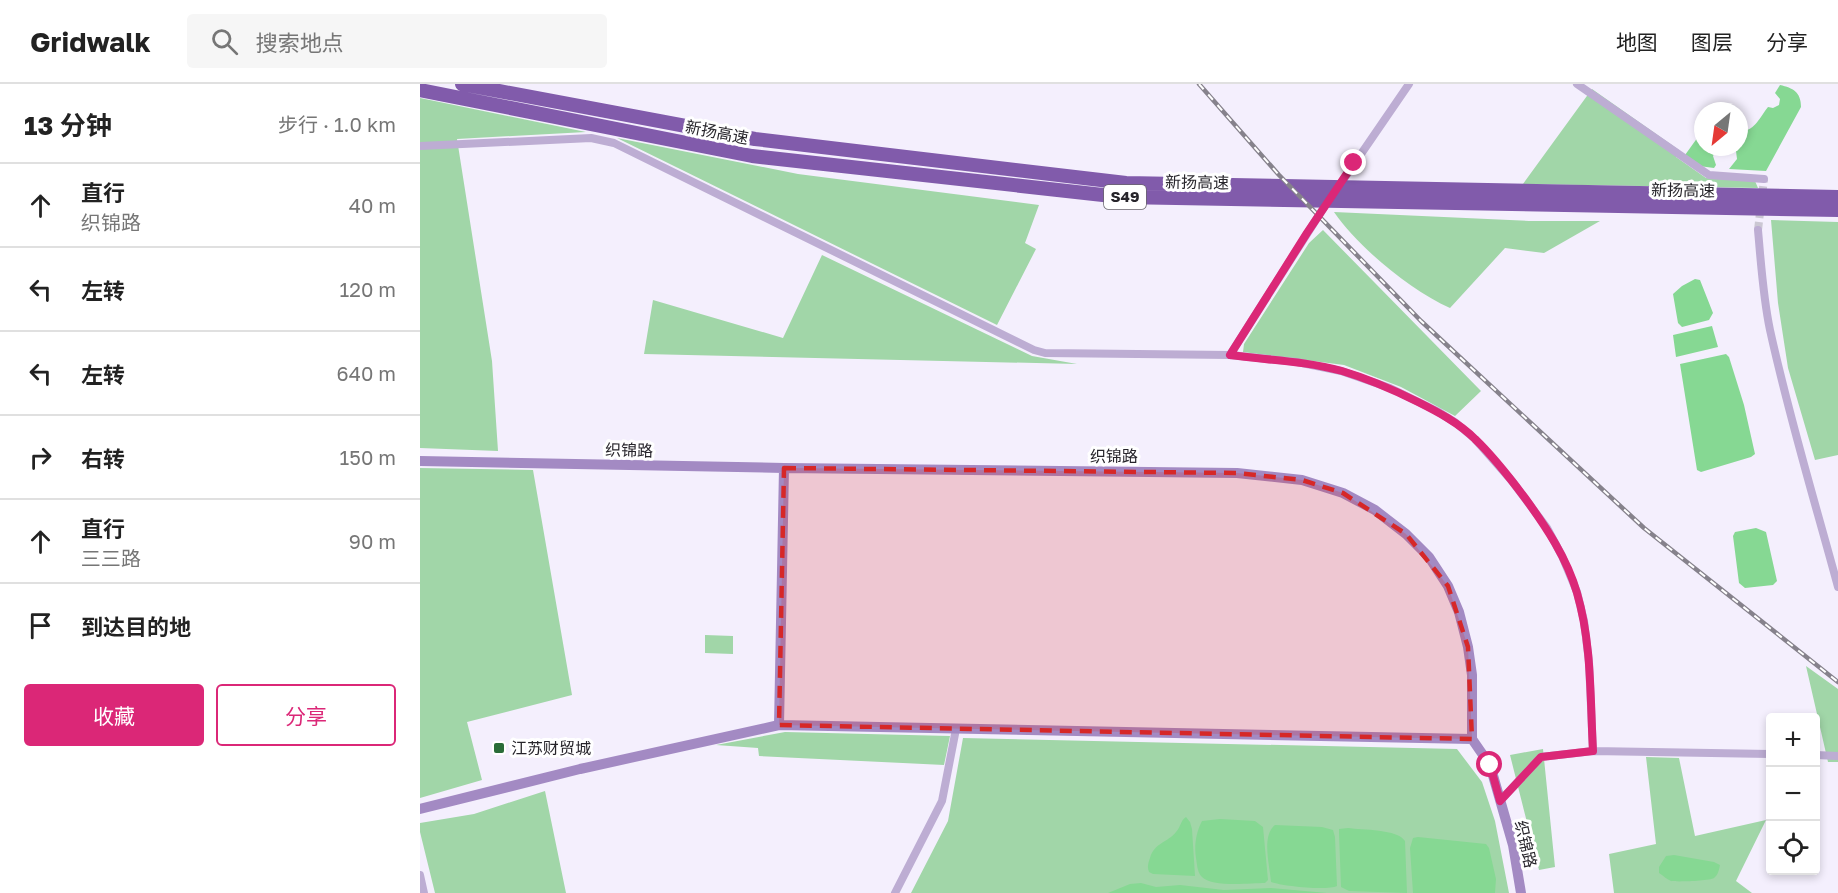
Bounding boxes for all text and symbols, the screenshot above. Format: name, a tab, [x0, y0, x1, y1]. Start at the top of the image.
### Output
search box	[187, 14, 607, 68]
text: Gridwalk	[30, 25, 151, 58]
icon: search	[208, 25, 241, 58]
text: 搜索地点	[256, 29, 344, 56]
text: 地图	[1616, 29, 1658, 55]
text: 图层	[1691, 29, 1733, 55]
text: 分享	[1766, 29, 1808, 55]
north arrow	[1694, 102, 1748, 156]
text: 13 分钟	[24, 110, 112, 141]
text: 步行 · 1.0 km	[278, 112, 396, 136]
street label: 新扬高速	[684, 116, 750, 148]
route end	[1340, 149, 1366, 175]
street label: 新扬高速	[1165, 171, 1229, 193]
text: 直行	[81, 179, 125, 206]
street label: 新扬高速	[1651, 179, 1715, 201]
road number: S49	[1104, 185, 1146, 209]
icon: ahead	[24, 189, 57, 222]
text: 40 m	[349, 193, 396, 217]
text: 织锦路	[81, 210, 141, 234]
icon: left	[24, 273, 57, 306]
text: 左转	[81, 277, 125, 304]
text: 120 m	[340, 277, 396, 301]
icon: left	[24, 357, 57, 390]
text: 左转	[81, 361, 125, 388]
text: 640 m	[337, 361, 396, 385]
street label: 织锦路	[605, 440, 653, 460]
icon: right	[24, 441, 57, 474]
text: 右转	[81, 445, 125, 472]
text: 150 m	[340, 445, 396, 469]
street label: 织锦路	[1090, 446, 1138, 466]
text: 直行	[81, 515, 125, 542]
icon: ahead	[24, 525, 57, 558]
text: 90 m	[349, 529, 396, 553]
text: 三三路	[81, 546, 141, 570]
icon: arrive	[24, 609, 57, 642]
text: 到达目的地	[81, 613, 191, 640]
button: 收藏	[24, 684, 204, 746]
button: 分享	[216, 684, 396, 746]
map controls	[1766, 713, 1820, 875]
button: +	[1766, 713, 1820, 767]
place label: 江苏财贸城	[511, 738, 591, 758]
marker: 江苏财贸城	[492, 741, 506, 755]
route start	[1476, 751, 1502, 777]
button: −	[1766, 767, 1820, 821]
street label: 织锦路	[1511, 818, 1541, 870]
button: locate	[1766, 821, 1820, 875]

